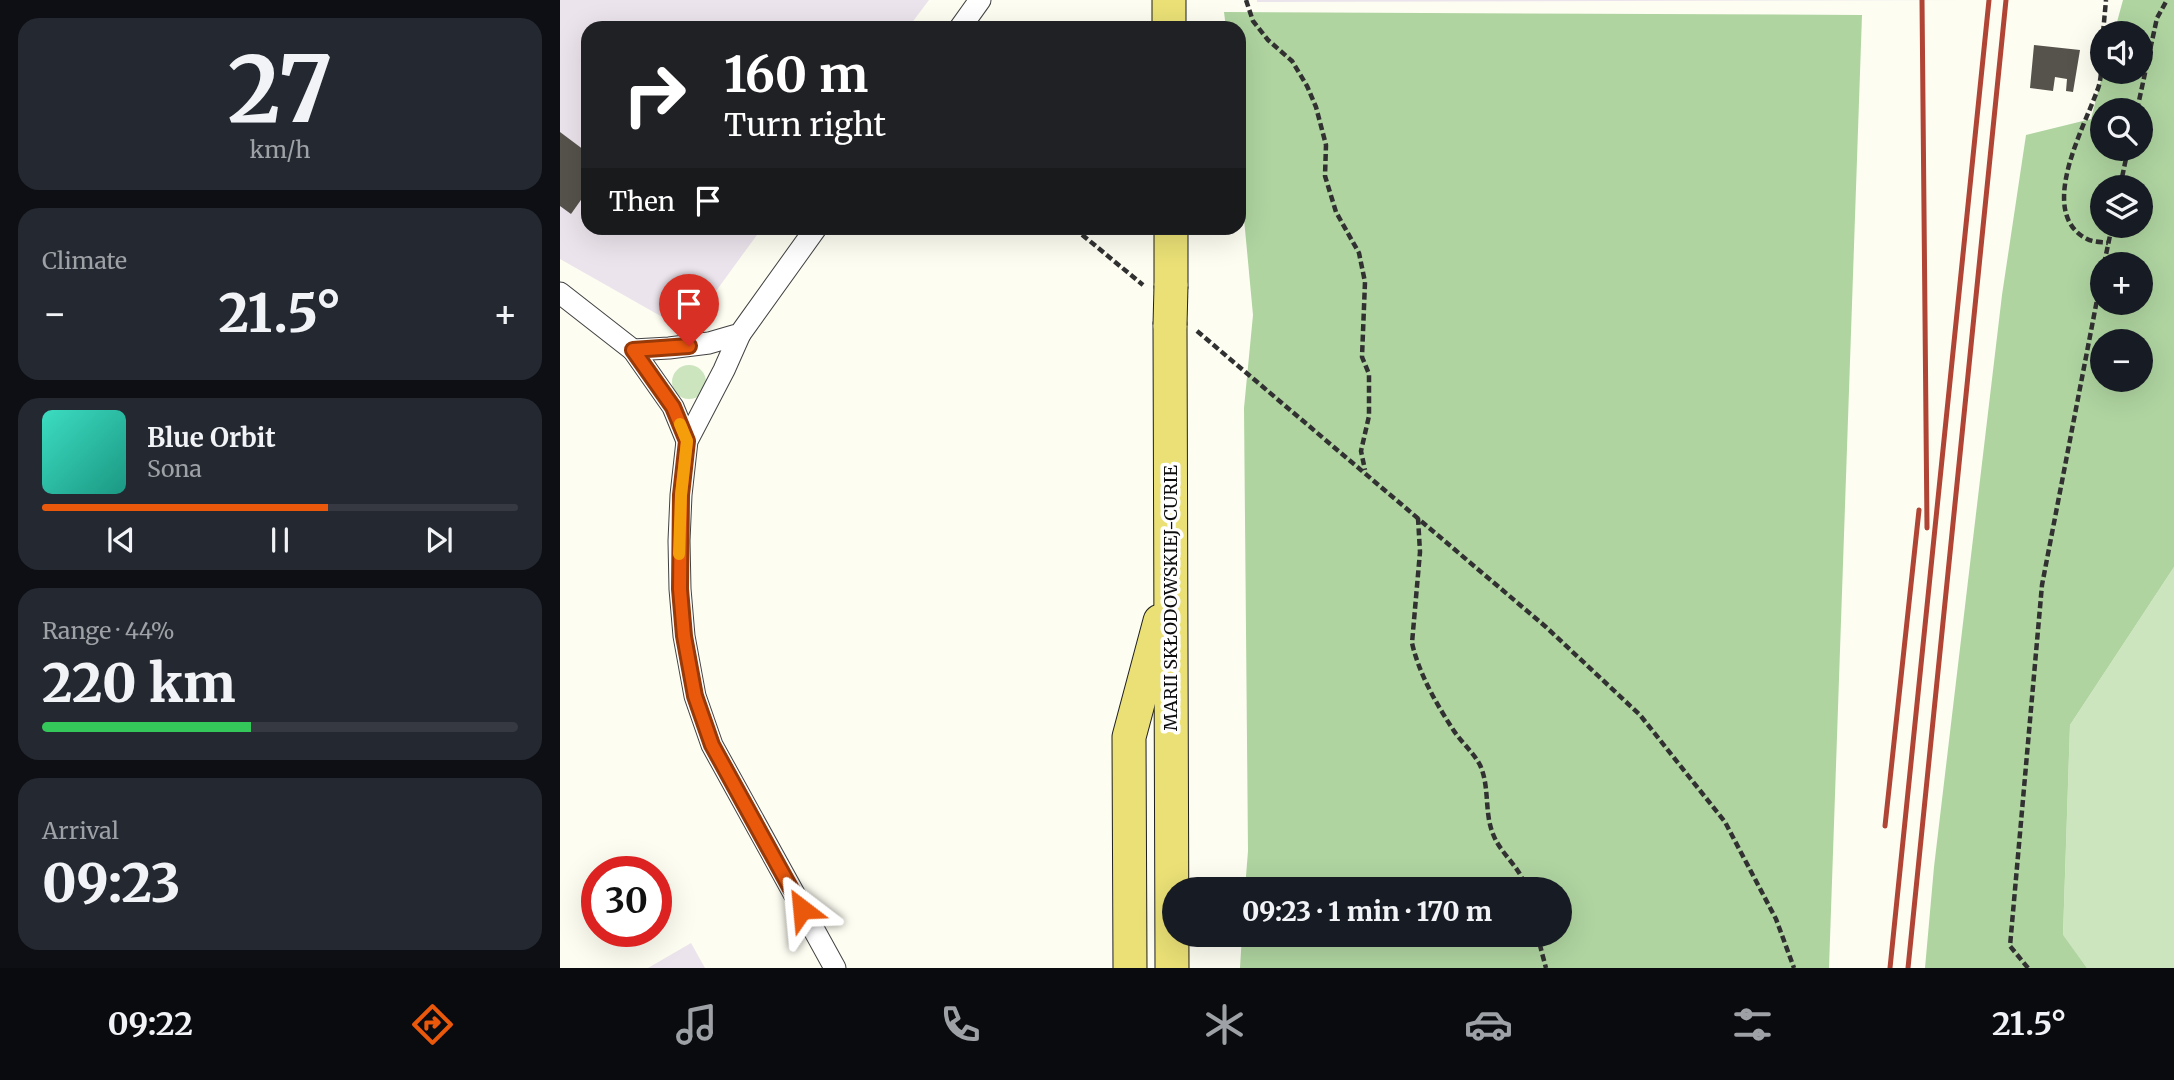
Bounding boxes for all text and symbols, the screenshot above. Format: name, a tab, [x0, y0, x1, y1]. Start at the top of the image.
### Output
map controls	[2090, 21, 2153, 392]
button: sound	[2090, 21, 2153, 84]
text: 27	[227, 32, 333, 147]
text: 160 m	[724, 44, 868, 105]
icon: right	[609, 49, 700, 140]
button: search	[2090, 98, 2153, 161]
text: Turn right	[724, 105, 886, 145]
text: km/h	[250, 135, 310, 164]
button: layers	[2090, 175, 2153, 238]
icon: arrive	[689, 182, 727, 220]
text: Then	[609, 185, 675, 218]
text: Climate	[42, 246, 127, 275]
button: +	[2090, 252, 2153, 315]
pin	[659, 274, 719, 346]
text: 21.5°	[219, 281, 341, 346]
icon: arrive	[670, 285, 708, 323]
text: −	[42, 290, 67, 337]
text: +	[493, 290, 518, 337]
button: −	[2090, 329, 2153, 392]
text: Blue Orbit	[147, 421, 276, 454]
text: Sona	[147, 454, 202, 483]
street label: MARII SKŁODOWSKIEJ-CURIE	[1159, 464, 1182, 731]
icon: previous	[102, 521, 140, 559]
icon: pause	[261, 521, 299, 559]
icon: next	[420, 521, 458, 559]
text: Range · 44%	[42, 616, 175, 645]
text: 220 km	[42, 651, 235, 716]
text: Arrival	[42, 816, 119, 845]
text: 09:23	[42, 851, 181, 916]
speed limit sign: 30	[581, 856, 672, 947]
position arrow	[765, 872, 839, 946]
text: 09:23 · 1 min · 170 m	[1242, 895, 1492, 928]
icon: directions	[408, 1000, 457, 1049]
icon: music	[672, 1000, 721, 1049]
icon: phone	[936, 1000, 985, 1049]
icon: climate	[1200, 1000, 1249, 1049]
icon: car	[1464, 1000, 1513, 1049]
icon: filters	[1728, 1000, 1777, 1049]
text: 09:22	[107, 1004, 193, 1044]
text: 21.5°	[1992, 1004, 2067, 1044]

